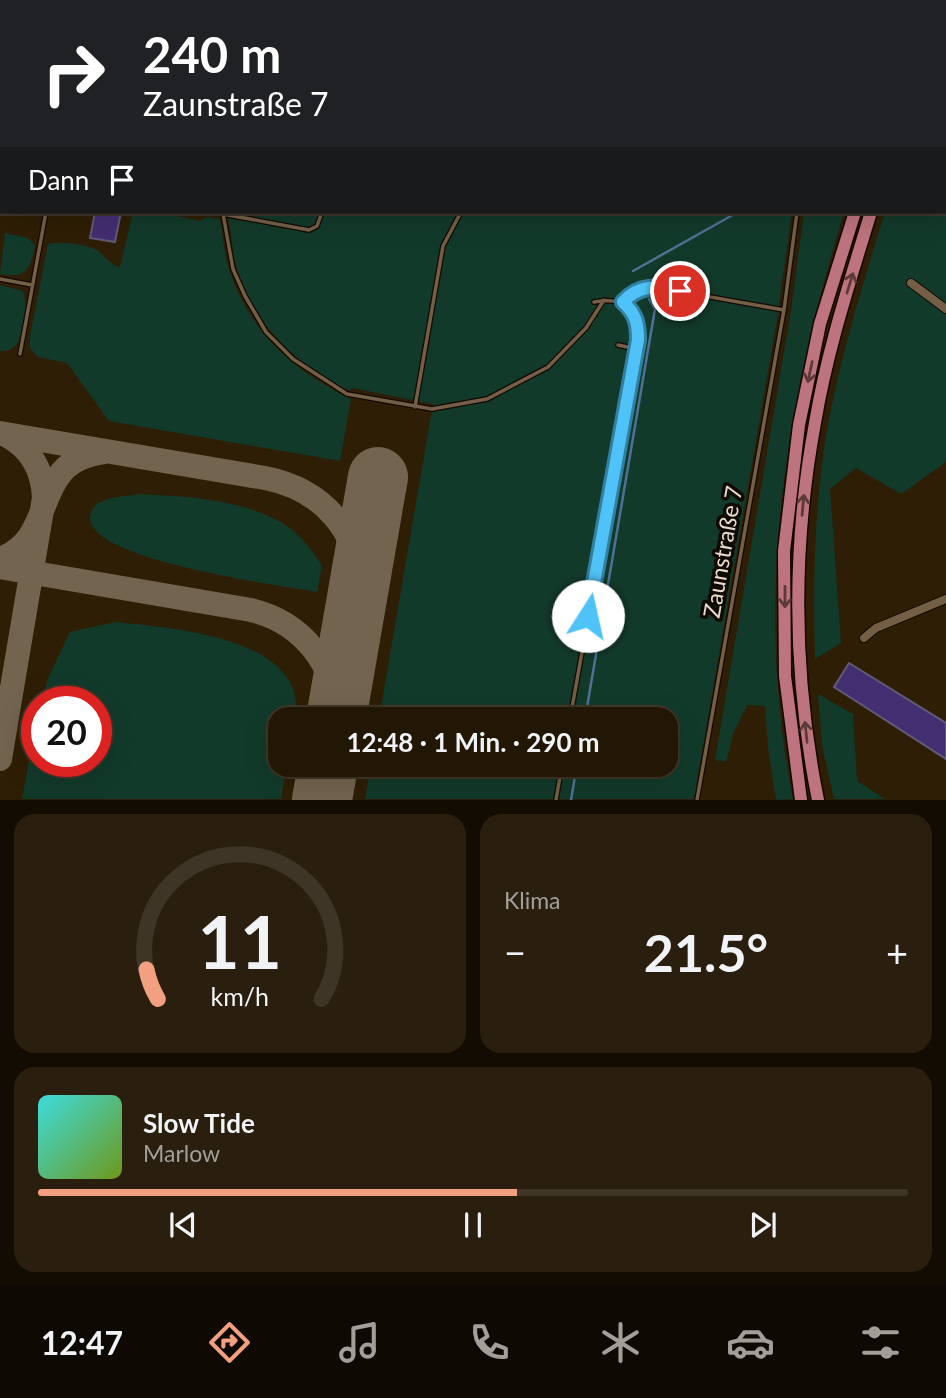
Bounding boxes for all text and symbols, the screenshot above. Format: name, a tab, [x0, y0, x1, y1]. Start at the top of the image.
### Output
text: 240 m	[143, 25, 281, 83]
icon: right	[28, 28, 119, 119]
text: Zaunstraße 7	[143, 84, 329, 123]
icon: arrive	[103, 161, 141, 199]
text: Dann	[28, 164, 89, 196]
pin	[650, 261, 710, 321]
icon: arrive	[661, 272, 699, 310]
one-way arrow	[844, 272, 857, 294]
one-way arrow	[803, 360, 816, 383]
street label: Zaunstraße 7	[697, 484, 747, 620]
one-way arrow	[797, 495, 810, 517]
position arrow	[551, 579, 625, 653]
one-way arrow	[778, 585, 792, 608]
speed limit sign: 20	[21, 686, 112, 777]
one-way arrow	[799, 722, 812, 744]
text: 12:48 · 1 Min. · 290 m	[346, 726, 600, 758]
text: Klima	[504, 886, 561, 914]
text: 11	[198, 898, 282, 986]
text: 21.5°	[644, 921, 768, 983]
text: −	[504, 929, 526, 975]
text: +	[886, 929, 908, 975]
text: km/h	[211, 981, 269, 1011]
text: Slow Tide	[143, 1107, 255, 1139]
text: Marlow	[143, 1139, 220, 1167]
icon: previous	[164, 1206, 202, 1244]
icon: pause	[454, 1206, 492, 1244]
icon: next	[744, 1206, 782, 1244]
icon: directions	[205, 1318, 254, 1367]
icon: music	[335, 1318, 384, 1367]
icon: phone	[465, 1318, 514, 1367]
icon: climate	[596, 1318, 645, 1367]
icon: car	[726, 1318, 775, 1367]
icon: filters	[856, 1318, 905, 1367]
text: 12:47	[41, 1323, 123, 1362]

